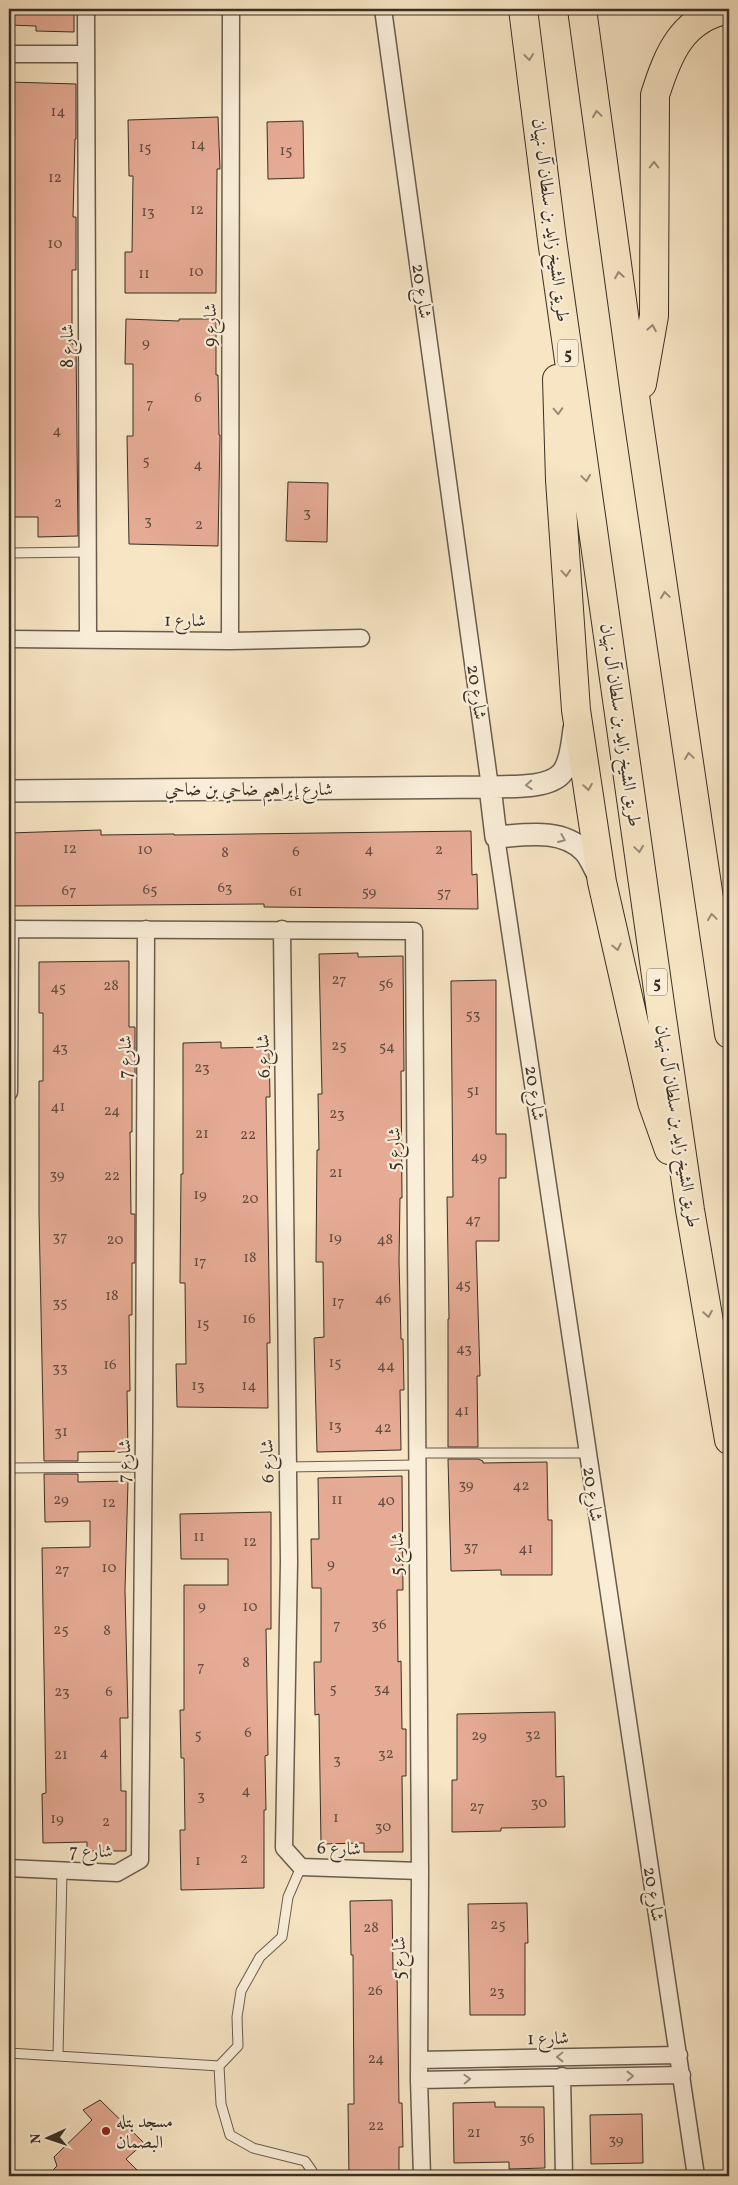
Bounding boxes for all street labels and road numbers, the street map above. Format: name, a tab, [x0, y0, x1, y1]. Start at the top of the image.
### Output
street label: طريق الشيخ زايد بن سلطان آل نهيان	[523, 117, 574, 324]
street label: شارع 20	[403, 262, 437, 320]
street label: شارع 9	[199, 303, 225, 347]
street label: شارع 8	[56, 324, 82, 368]
road number: 5	[558, 339, 578, 366]
street label: شارع 1	[164, 609, 206, 635]
street label: طريق الشيخ زايد بن سلطان آل نهيان	[591, 622, 646, 829]
street label: شارع 20	[458, 663, 492, 721]
street label: شارع إبراهيم ضاحي بن ضاحي	[165, 778, 333, 807]
road number: 5	[647, 969, 667, 996]
street label: طريق الشيخ زايد بن سلطان آل نهيان	[646, 1023, 705, 1230]
street label: شارع 6	[252, 1034, 278, 1078]
street label: شارع 7	[114, 1035, 140, 1079]
street label: شارع 20	[516, 1064, 550, 1122]
street label: شارع 5	[383, 1127, 409, 1171]
street label: شارع 7	[113, 1439, 139, 1483]
street label: شارع 6	[256, 1439, 282, 1483]
street label: شارع 20	[574, 1465, 608, 1523]
street label: شارع 5	[386, 1532, 412, 1576]
street label: شارع 6	[317, 1836, 361, 1864]
street label: شارع 7	[69, 1840, 113, 1866]
street label: شارع 20	[635, 1865, 669, 1924]
street label: شارع 5	[388, 1936, 414, 1980]
street label: شارع 1	[527, 2027, 569, 2053]

